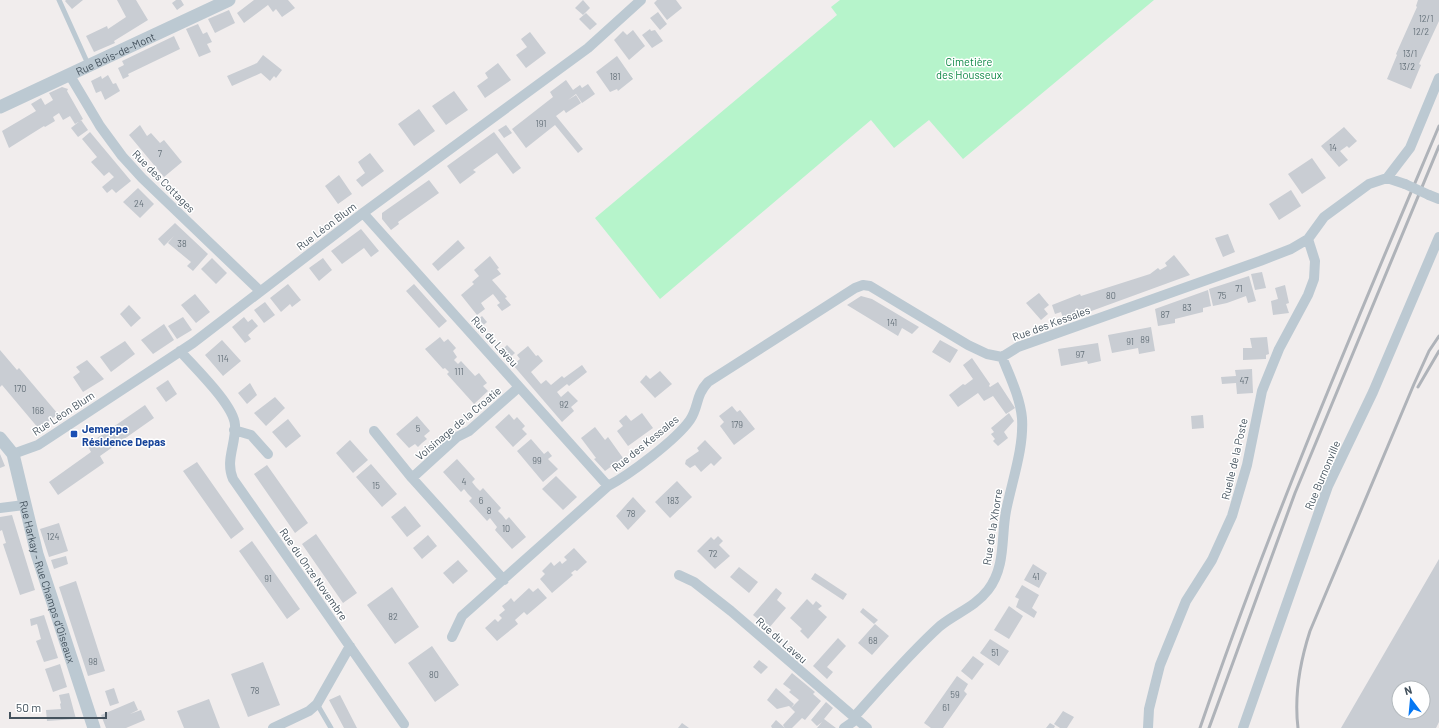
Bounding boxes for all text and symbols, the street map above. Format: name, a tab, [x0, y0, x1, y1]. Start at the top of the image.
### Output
house number: 12/1	[1419, 13, 1433, 24]
house number: 12/2	[1413, 26, 1429, 37]
street label: Rue Bois-de-Mont	[73, 29, 157, 77]
house number: 13/1	[1403, 48, 1417, 59]
park label: Cimetière des Housseux	[936, 55, 1002, 81]
house number: 13/2	[1399, 61, 1415, 72]
house number: 181	[610, 71, 620, 82]
house number: 191	[536, 118, 546, 129]
house number: 14	[1329, 142, 1337, 153]
street label: Rue des Cottages	[130, 147, 198, 215]
house number: 7	[158, 148, 163, 159]
house number: 24	[134, 198, 144, 209]
street label: Rue Léon Blum	[294, 199, 358, 253]
house number: 38	[177, 238, 187, 249]
house number: 71	[1235, 283, 1243, 294]
house number: 80	[1106, 290, 1116, 301]
house number: 75	[1218, 290, 1227, 301]
house number: 83	[1182, 302, 1192, 313]
street label: Rue des Kessales	[1010, 303, 1092, 343]
house number: 87	[1161, 309, 1170, 320]
street label: Rue du Laveu	[469, 313, 521, 369]
house number: 141	[887, 317, 897, 328]
house number: 89	[1140, 334, 1150, 345]
house number: 91	[1126, 336, 1134, 347]
house number: 97	[1076, 349, 1085, 360]
house number: 114	[217, 353, 229, 364]
house number: 111	[454, 366, 464, 377]
house number: 47	[1240, 375, 1249, 386]
house number: 170	[14, 383, 26, 394]
street label: Voisinage de la Croatie	[413, 383, 504, 463]
street label: Rue Léon Blum	[30, 388, 96, 438]
house number: 92	[559, 399, 569, 410]
house number: 168	[32, 405, 45, 416]
street label: Rue des Kessales	[609, 412, 681, 474]
street label: Ruelle de la Poste	[1218, 417, 1250, 501]
house number: 179	[731, 419, 743, 430]
place label: Jemeppe Résidence Depas	[82, 422, 166, 448]
house number: 5	[416, 423, 421, 434]
marker: Jemeppe Résidence Depas	[69, 429, 79, 439]
street label: Rue Burnonville	[1302, 438, 1342, 512]
house number: 99	[532, 455, 542, 466]
house number: 4	[462, 476, 467, 487]
house number: 15	[372, 480, 380, 491]
street label: Rue de la Xhorre	[980, 488, 1004, 566]
house number: 6	[479, 495, 484, 506]
house number: 183	[667, 495, 680, 506]
street label: Rue Harkay - Rue Champs d'Oiseaux	[18, 499, 79, 664]
house number: 8	[487, 505, 492, 516]
house number: 78	[627, 508, 636, 519]
house number: 10	[502, 523, 510, 534]
street label: Rue du Onze Novembre	[277, 525, 351, 623]
house number: 124	[47, 531, 60, 542]
house number: 72	[708, 548, 718, 559]
house number: 41	[1032, 571, 1040, 582]
house number: 91	[264, 573, 272, 584]
house number: 82	[388, 611, 398, 622]
street label: Rue du Laveu	[754, 614, 810, 666]
house number: 68	[868, 635, 878, 646]
house number: 51	[991, 647, 999, 658]
house number: 98	[88, 656, 98, 667]
house number: 80	[429, 669, 439, 680]
north arrow	[1391, 680, 1431, 720]
text: N	[1403, 683, 1413, 697]
house number: 78	[251, 685, 260, 696]
house number: 59	[950, 689, 960, 700]
scale bar	[10, 694, 106, 720]
text: 50 m	[16, 700, 41, 714]
house number: 61	[942, 702, 950, 713]

